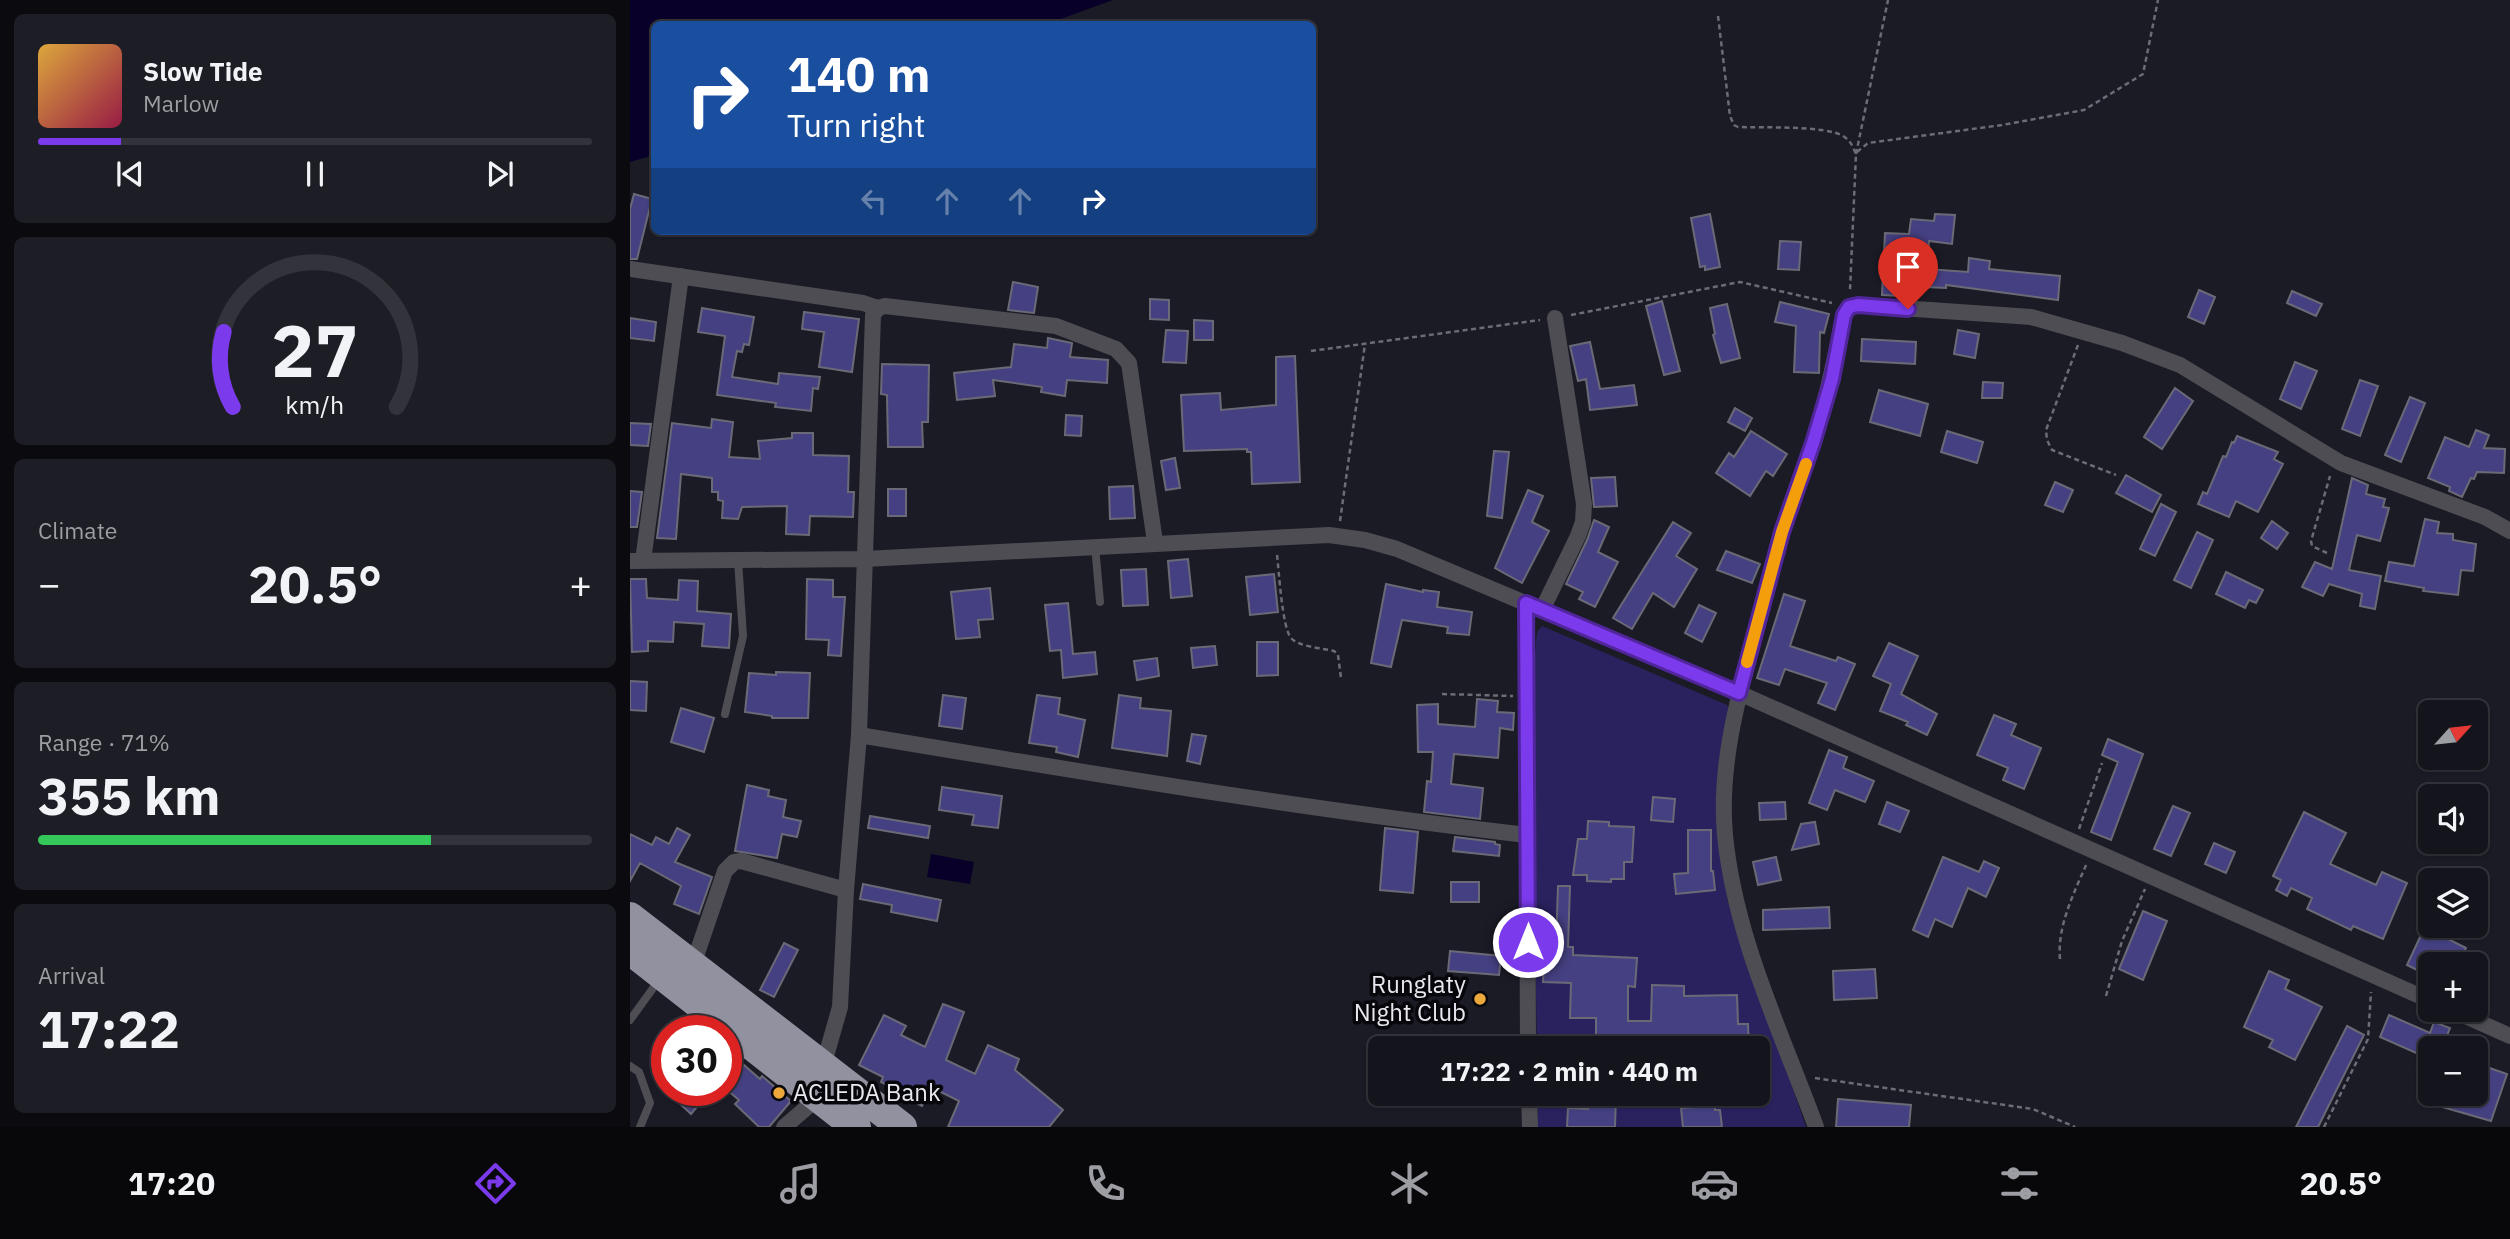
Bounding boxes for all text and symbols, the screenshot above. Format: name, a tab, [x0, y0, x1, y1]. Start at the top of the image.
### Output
text: 140 m	[787, 42, 931, 105]
icon: right	[672, 49, 763, 140]
text: Slow Tide	[143, 54, 263, 88]
text: Marlow	[143, 88, 219, 118]
text: Turn right	[787, 104, 925, 146]
icon: previous	[111, 155, 149, 193]
icon: pause	[296, 155, 334, 193]
icon: next	[481, 155, 519, 193]
icon: left	[855, 182, 893, 220]
icon: ahead	[928, 182, 966, 220]
icon: ahead	[1001, 182, 1039, 220]
icon: right	[1074, 182, 1112, 220]
pin	[1878, 237, 1938, 309]
icon: arrive	[1889, 248, 1927, 286]
text: 27	[271, 302, 359, 397]
text: km/h	[286, 388, 344, 421]
text: Climate	[38, 515, 117, 545]
text: 20.5°	[248, 550, 382, 617]
text: −	[38, 559, 61, 608]
text: +	[569, 559, 592, 608]
north arrow	[2418, 700, 2488, 770]
map controls	[2418, 700, 2488, 1106]
text: Range · 71%	[38, 727, 170, 757]
text: 355 km	[38, 762, 220, 829]
button: sound	[2418, 784, 2488, 854]
button: layers	[2418, 868, 2488, 938]
position arrow	[1491, 905, 1565, 979]
button: +	[2418, 952, 2488, 1022]
text: Arrival	[38, 960, 105, 990]
place label: Runglaty Night Club	[1354, 968, 1466, 1028]
marker: Runglaty Night Club	[1472, 991, 1488, 1007]
text: 17:22	[38, 995, 180, 1062]
speed limit sign: 30	[651, 1015, 742, 1106]
button: −	[2418, 1036, 2488, 1106]
text: 17:22 · 2 min · 440 m	[1440, 1054, 1698, 1088]
place label: ACLEDA Bank	[793, 1076, 941, 1108]
marker: ACLEDA Bank	[771, 1085, 787, 1101]
icon: directions	[471, 1159, 520, 1208]
icon: music	[776, 1159, 825, 1208]
icon: phone	[1081, 1159, 1130, 1208]
icon: climate	[1385, 1159, 1434, 1208]
icon: car	[1690, 1159, 1739, 1208]
icon: filters	[1995, 1159, 2044, 1208]
text: 17:20	[128, 1162, 215, 1204]
text: 20.5°	[2300, 1162, 2382, 1204]

